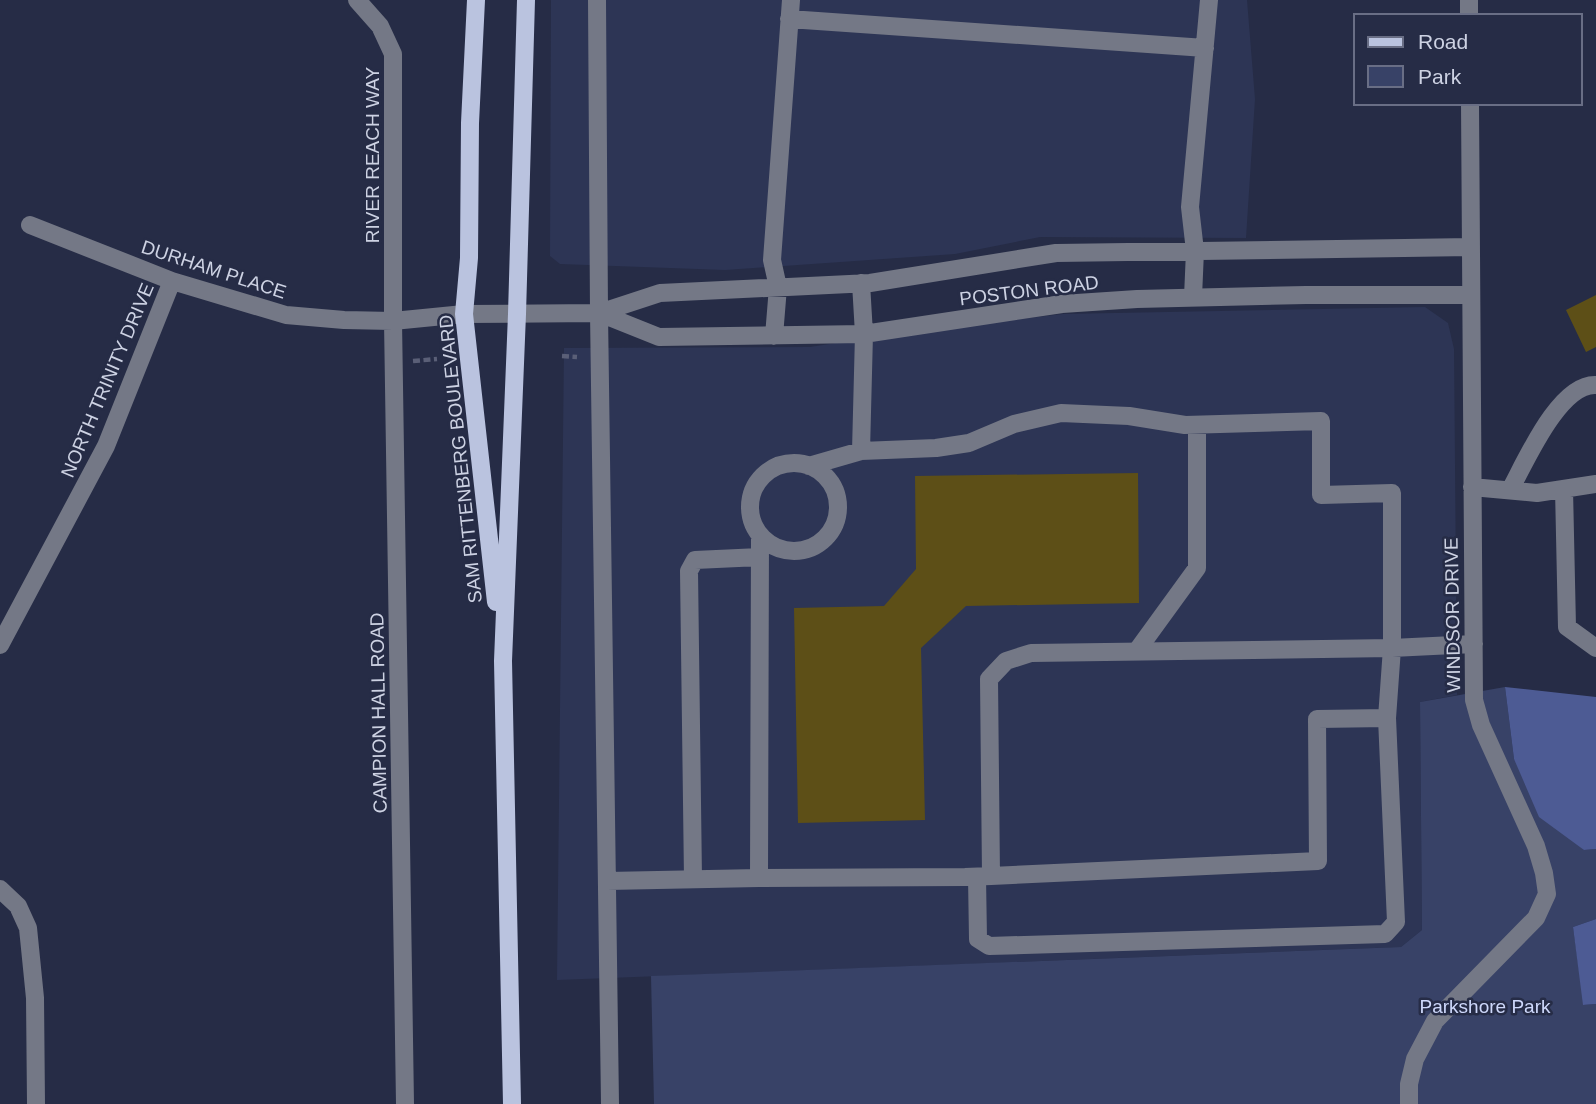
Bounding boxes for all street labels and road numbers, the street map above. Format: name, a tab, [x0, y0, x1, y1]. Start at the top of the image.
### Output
street label: RIVER REACH WAY	[362, 67, 383, 243]
street label: DURHAM PLACE	[139, 236, 289, 303]
street label: POSTON ROAD	[958, 272, 1100, 309]
street label: NORTH TRINITY DRIVE	[57, 280, 158, 481]
street label: SAM RITTENBERG BOULEVARD	[435, 314, 486, 604]
street label: WINDSOR DRIVE	[1441, 537, 1464, 693]
street label: CAMPION HALL ROAD	[366, 612, 391, 814]

